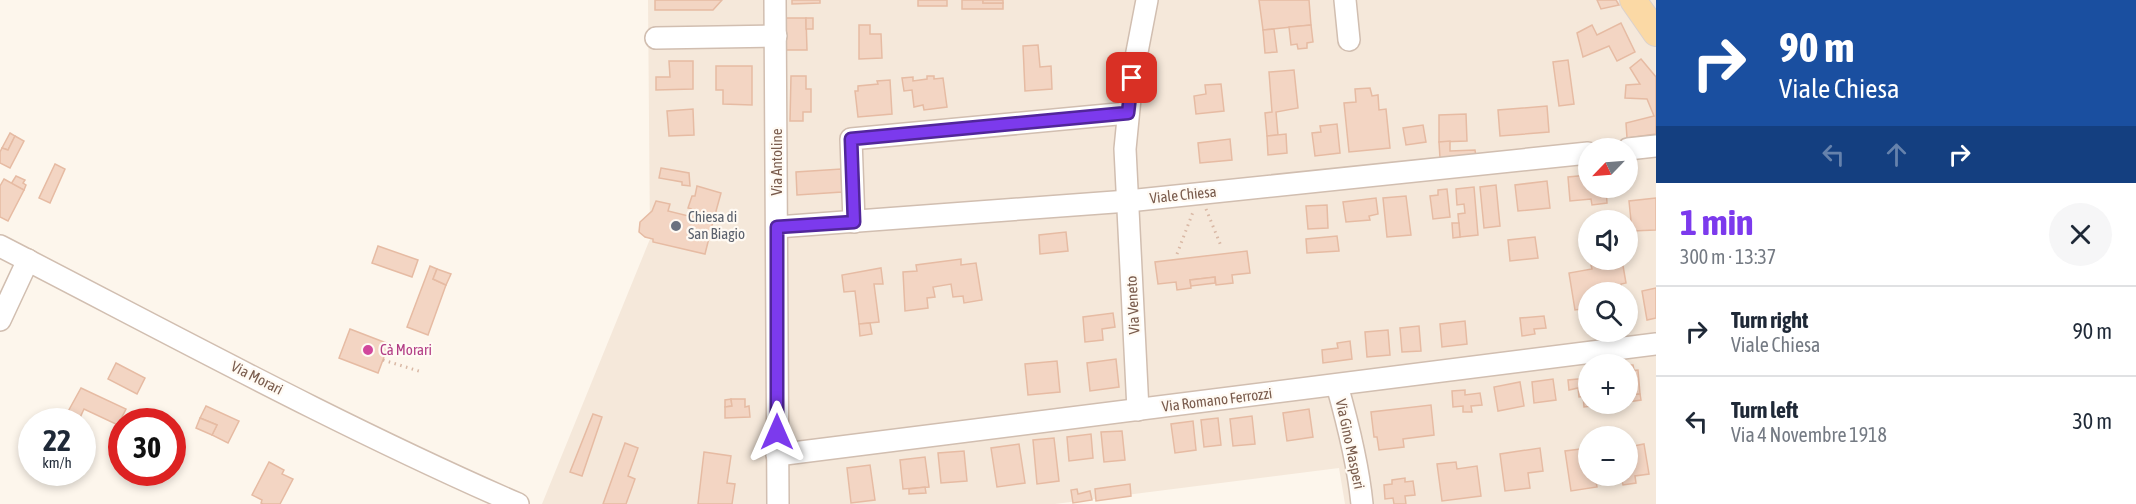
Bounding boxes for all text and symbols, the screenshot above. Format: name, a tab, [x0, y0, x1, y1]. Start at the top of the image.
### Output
text: 90 m	[1779, 23, 1854, 71]
icon: right	[1680, 24, 1758, 102]
pin	[1106, 52, 1157, 103]
icon: arrive	[1115, 61, 1148, 94]
text: Viale Chiesa	[1779, 73, 1900, 104]
street label: Via Antoline	[768, 128, 785, 196]
north arrow	[1578, 138, 1638, 198]
map controls	[1578, 138, 1638, 486]
icon: left	[1817, 138, 1850, 171]
icon: ahead	[1880, 138, 1913, 171]
icon: right	[1943, 138, 1976, 171]
street label: Viale Chiesa	[1149, 183, 1217, 206]
text: 1 min	[1680, 201, 1754, 243]
button: close	[2049, 203, 2112, 266]
place label: Chiesa di San Biagio	[688, 208, 745, 242]
button: sound	[1578, 210, 1638, 270]
marker: Chiesa di San Biagio	[669, 219, 683, 233]
text: 300 m · 13:37	[1680, 245, 1776, 268]
street label: Via Veneto	[1122, 275, 1143, 335]
button: search	[1578, 282, 1638, 342]
text: Turn right	[1731, 307, 1808, 333]
icon: right	[1680, 315, 1713, 348]
text: 90 m	[2072, 318, 2112, 344]
text: Viale Chiesa	[1731, 333, 1820, 356]
place label: Cà Morari	[380, 341, 432, 358]
marker: Cà Morari	[361, 343, 375, 357]
button: +	[1578, 354, 1638, 414]
street label: Via Morari	[228, 357, 286, 398]
street label: Via Romano Ferrozzi	[1161, 384, 1273, 415]
street label: Via Gino Masperi	[1333, 397, 1368, 491]
text: Turn left	[1731, 397, 1798, 423]
position arrow	[745, 400, 809, 464]
icon: left	[1680, 405, 1713, 438]
speed limit sign: 30	[108, 408, 186, 486]
text: 30 m	[2072, 408, 2112, 434]
text: 22	[43, 423, 71, 457]
text: Via 4 Novembre 1918	[1731, 423, 1887, 446]
button: −	[1578, 426, 1638, 486]
text: km/h	[42, 454, 72, 471]

